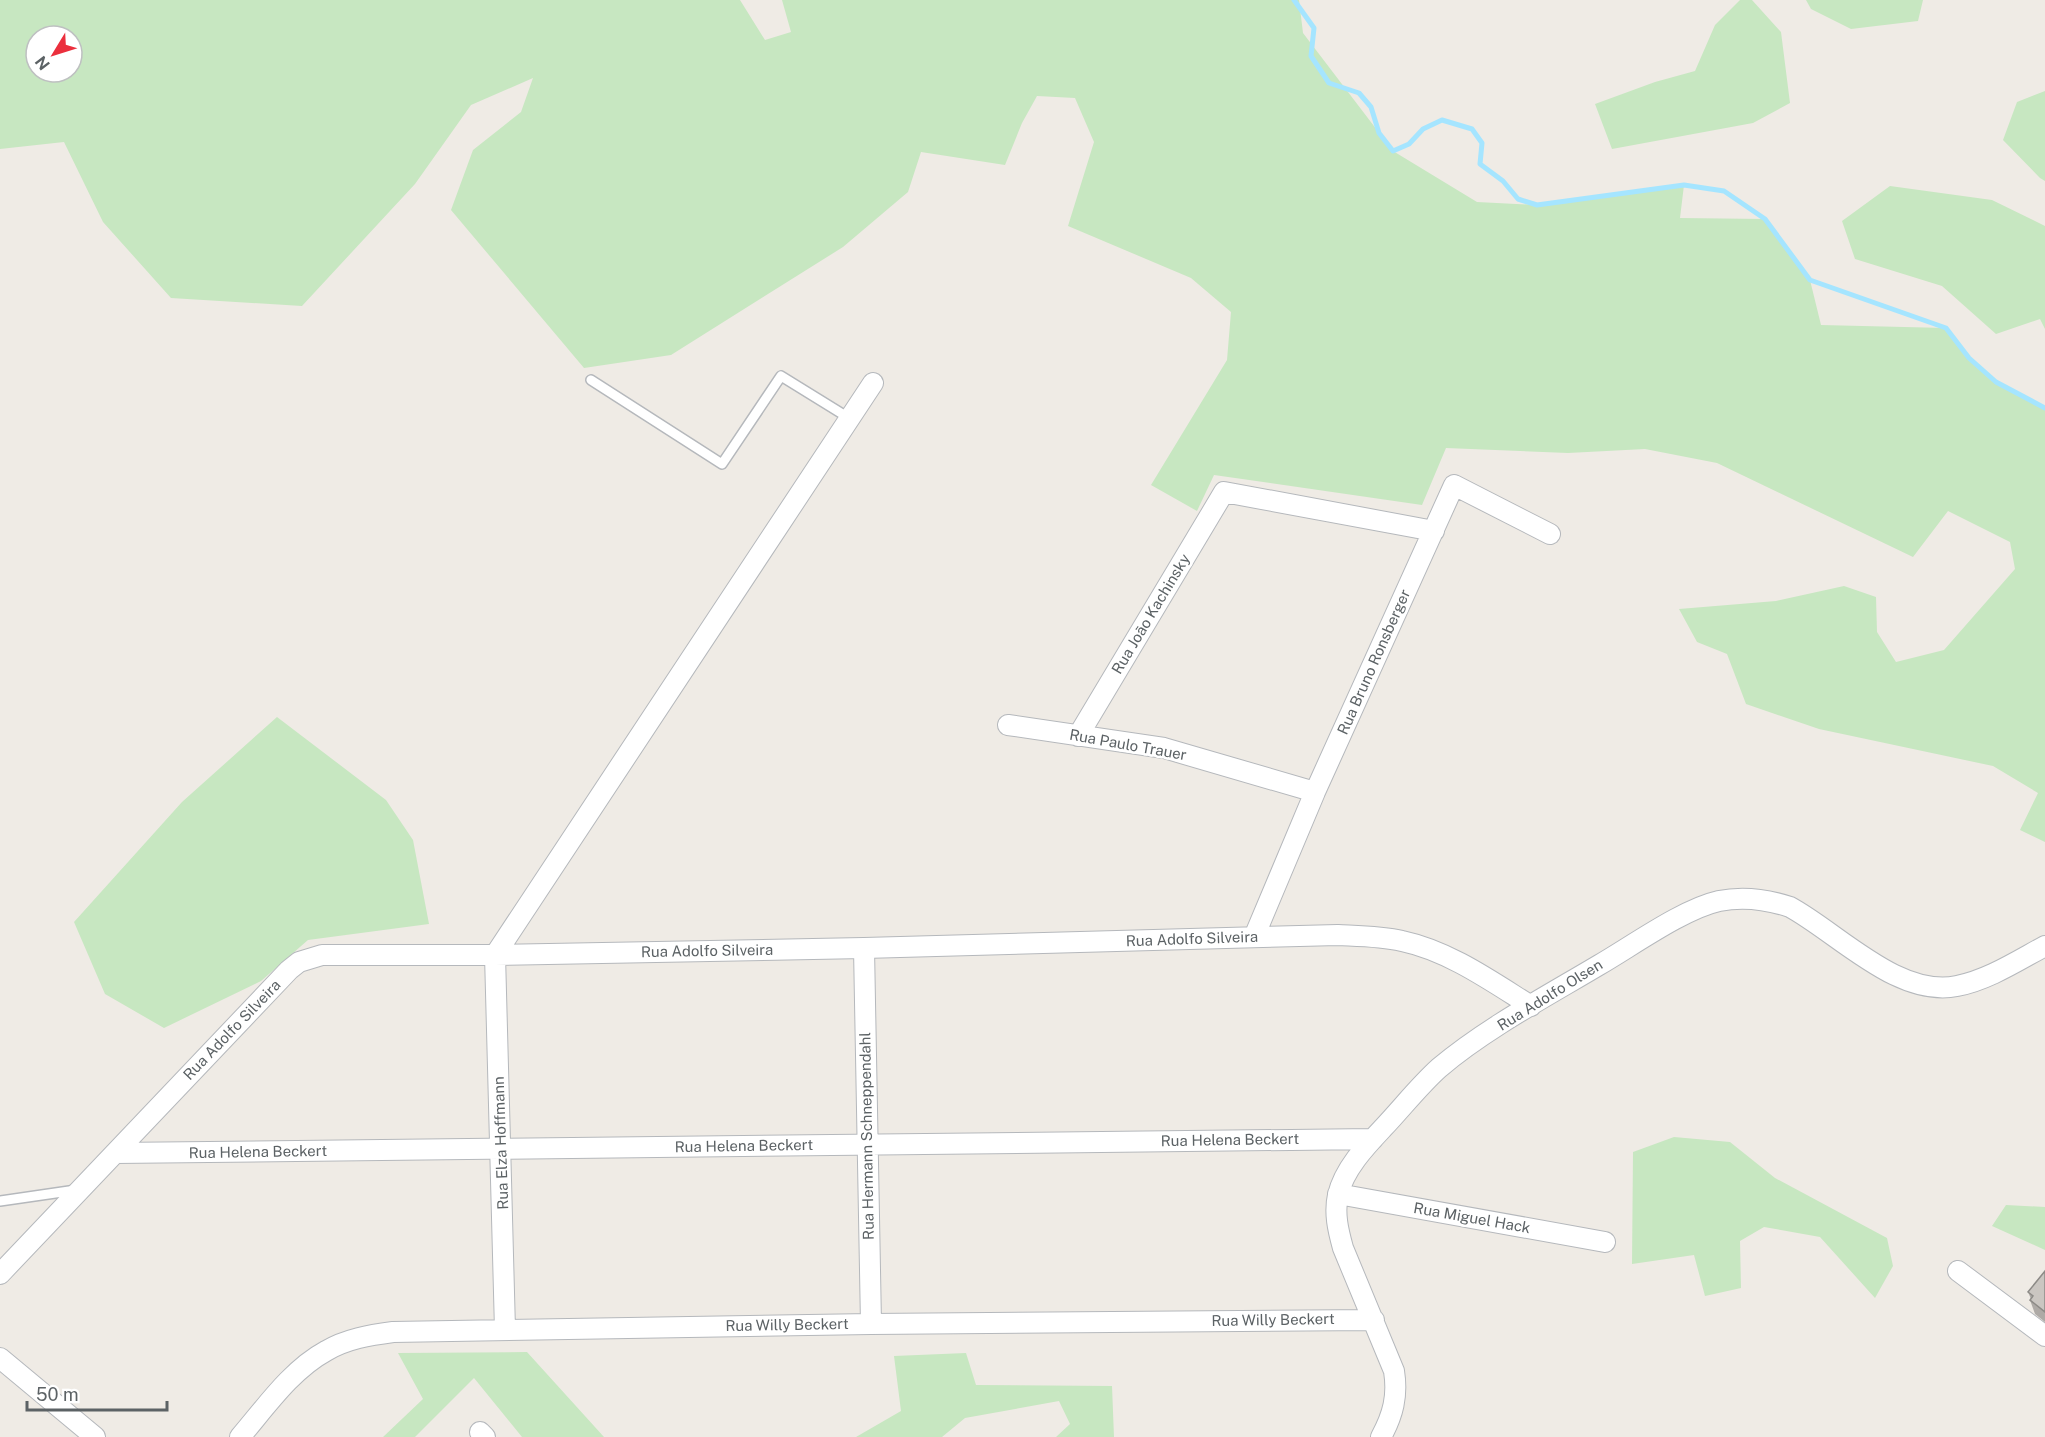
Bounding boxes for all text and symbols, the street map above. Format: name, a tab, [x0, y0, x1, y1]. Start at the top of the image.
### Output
north arrow	[24, 24, 84, 84]
text: N	[31, 52, 54, 74]
street label: Rua João Kachinsky	[1108, 551, 1193, 677]
street label: Rua Bruno Ronsberger	[1334, 586, 1413, 737]
street label: Rua Paulo Trauer	[1068, 726, 1188, 763]
street label: Rua Adolfo Silveira	[1126, 928, 1258, 949]
street label: Rua Adolfo Silveira	[641, 941, 773, 960]
street label: Rua Adolfo Olsen	[1494, 955, 1605, 1034]
street label: Rua Adolfo Silveira	[180, 976, 284, 1083]
street label: Rua Hermann Schneppendahl	[856, 1032, 877, 1240]
street label: Rua Elza Hoffmann	[490, 1076, 511, 1210]
street label: Rua Helena Beckert	[1161, 1130, 1300, 1149]
street label: Rua Helena Beckert	[675, 1136, 814, 1155]
street label: Rua Helena Beckert	[189, 1142, 328, 1161]
street label: Rua Miguel Hack	[1412, 1199, 1532, 1236]
street label: Rua Willy Beckert	[1211, 1310, 1335, 1329]
street label: Rua Willy Beckert	[725, 1315, 849, 1334]
scale bar	[27, 1374, 166, 1412]
text: 50 m	[36, 1384, 79, 1405]

